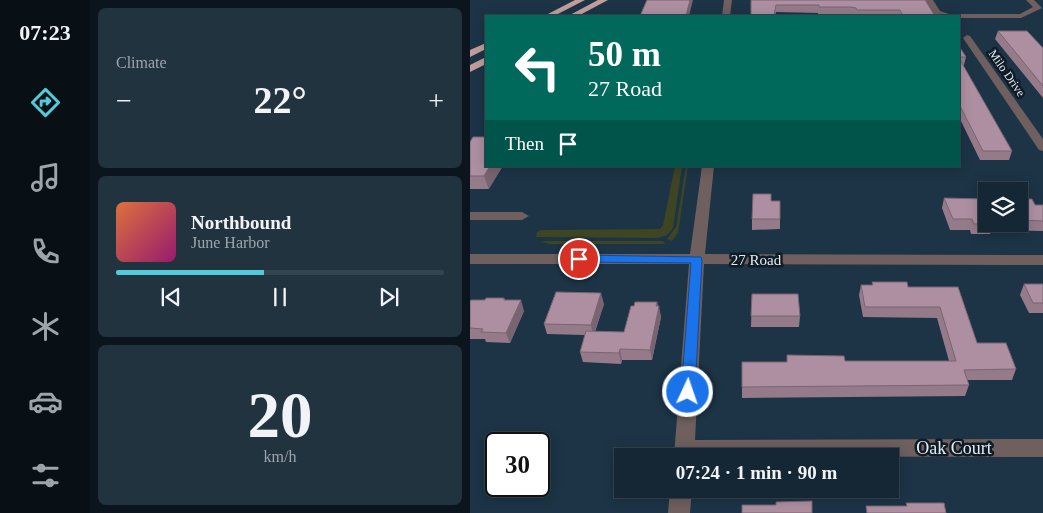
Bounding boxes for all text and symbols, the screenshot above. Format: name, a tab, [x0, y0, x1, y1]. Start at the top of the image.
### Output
text: 07:23	[19, 20, 71, 45]
icon: left	[505, 35, 570, 100]
text: 50 m	[588, 35, 661, 74]
street label: Milo Drive	[986, 47, 1028, 99]
text: Climate	[116, 54, 167, 71]
text: 27 Road	[588, 76, 662, 101]
text: 22°	[253, 79, 307, 121]
icon: directions	[28, 85, 63, 120]
text: −	[116, 85, 132, 116]
text: +	[428, 85, 444, 116]
icon: arrive	[554, 130, 582, 158]
text: Then	[505, 133, 544, 154]
icon: music	[28, 160, 63, 195]
map controls	[978, 182, 1028, 232]
button: layers	[978, 182, 1028, 232]
text: Northbound	[191, 212, 291, 233]
icon: phone	[28, 234, 63, 269]
text: June Harbor	[191, 234, 270, 251]
pin	[558, 238, 600, 280]
icon: arrive	[565, 245, 593, 273]
street label: 27 Road	[731, 252, 782, 268]
icon: previous	[157, 283, 185, 311]
icon: pause	[266, 283, 294, 311]
icon: next	[375, 283, 403, 311]
icon: climate	[28, 309, 63, 344]
position arrow	[661, 365, 713, 417]
text: 20	[248, 379, 313, 451]
icon: car	[28, 384, 63, 419]
speed limit sign: 30	[485, 432, 550, 497]
street label: Oak Court	[916, 438, 992, 458]
text: km/h	[264, 448, 296, 465]
icon: filters	[28, 458, 63, 493]
text: 07:24 · 1 min · 90 m	[676, 462, 837, 483]

